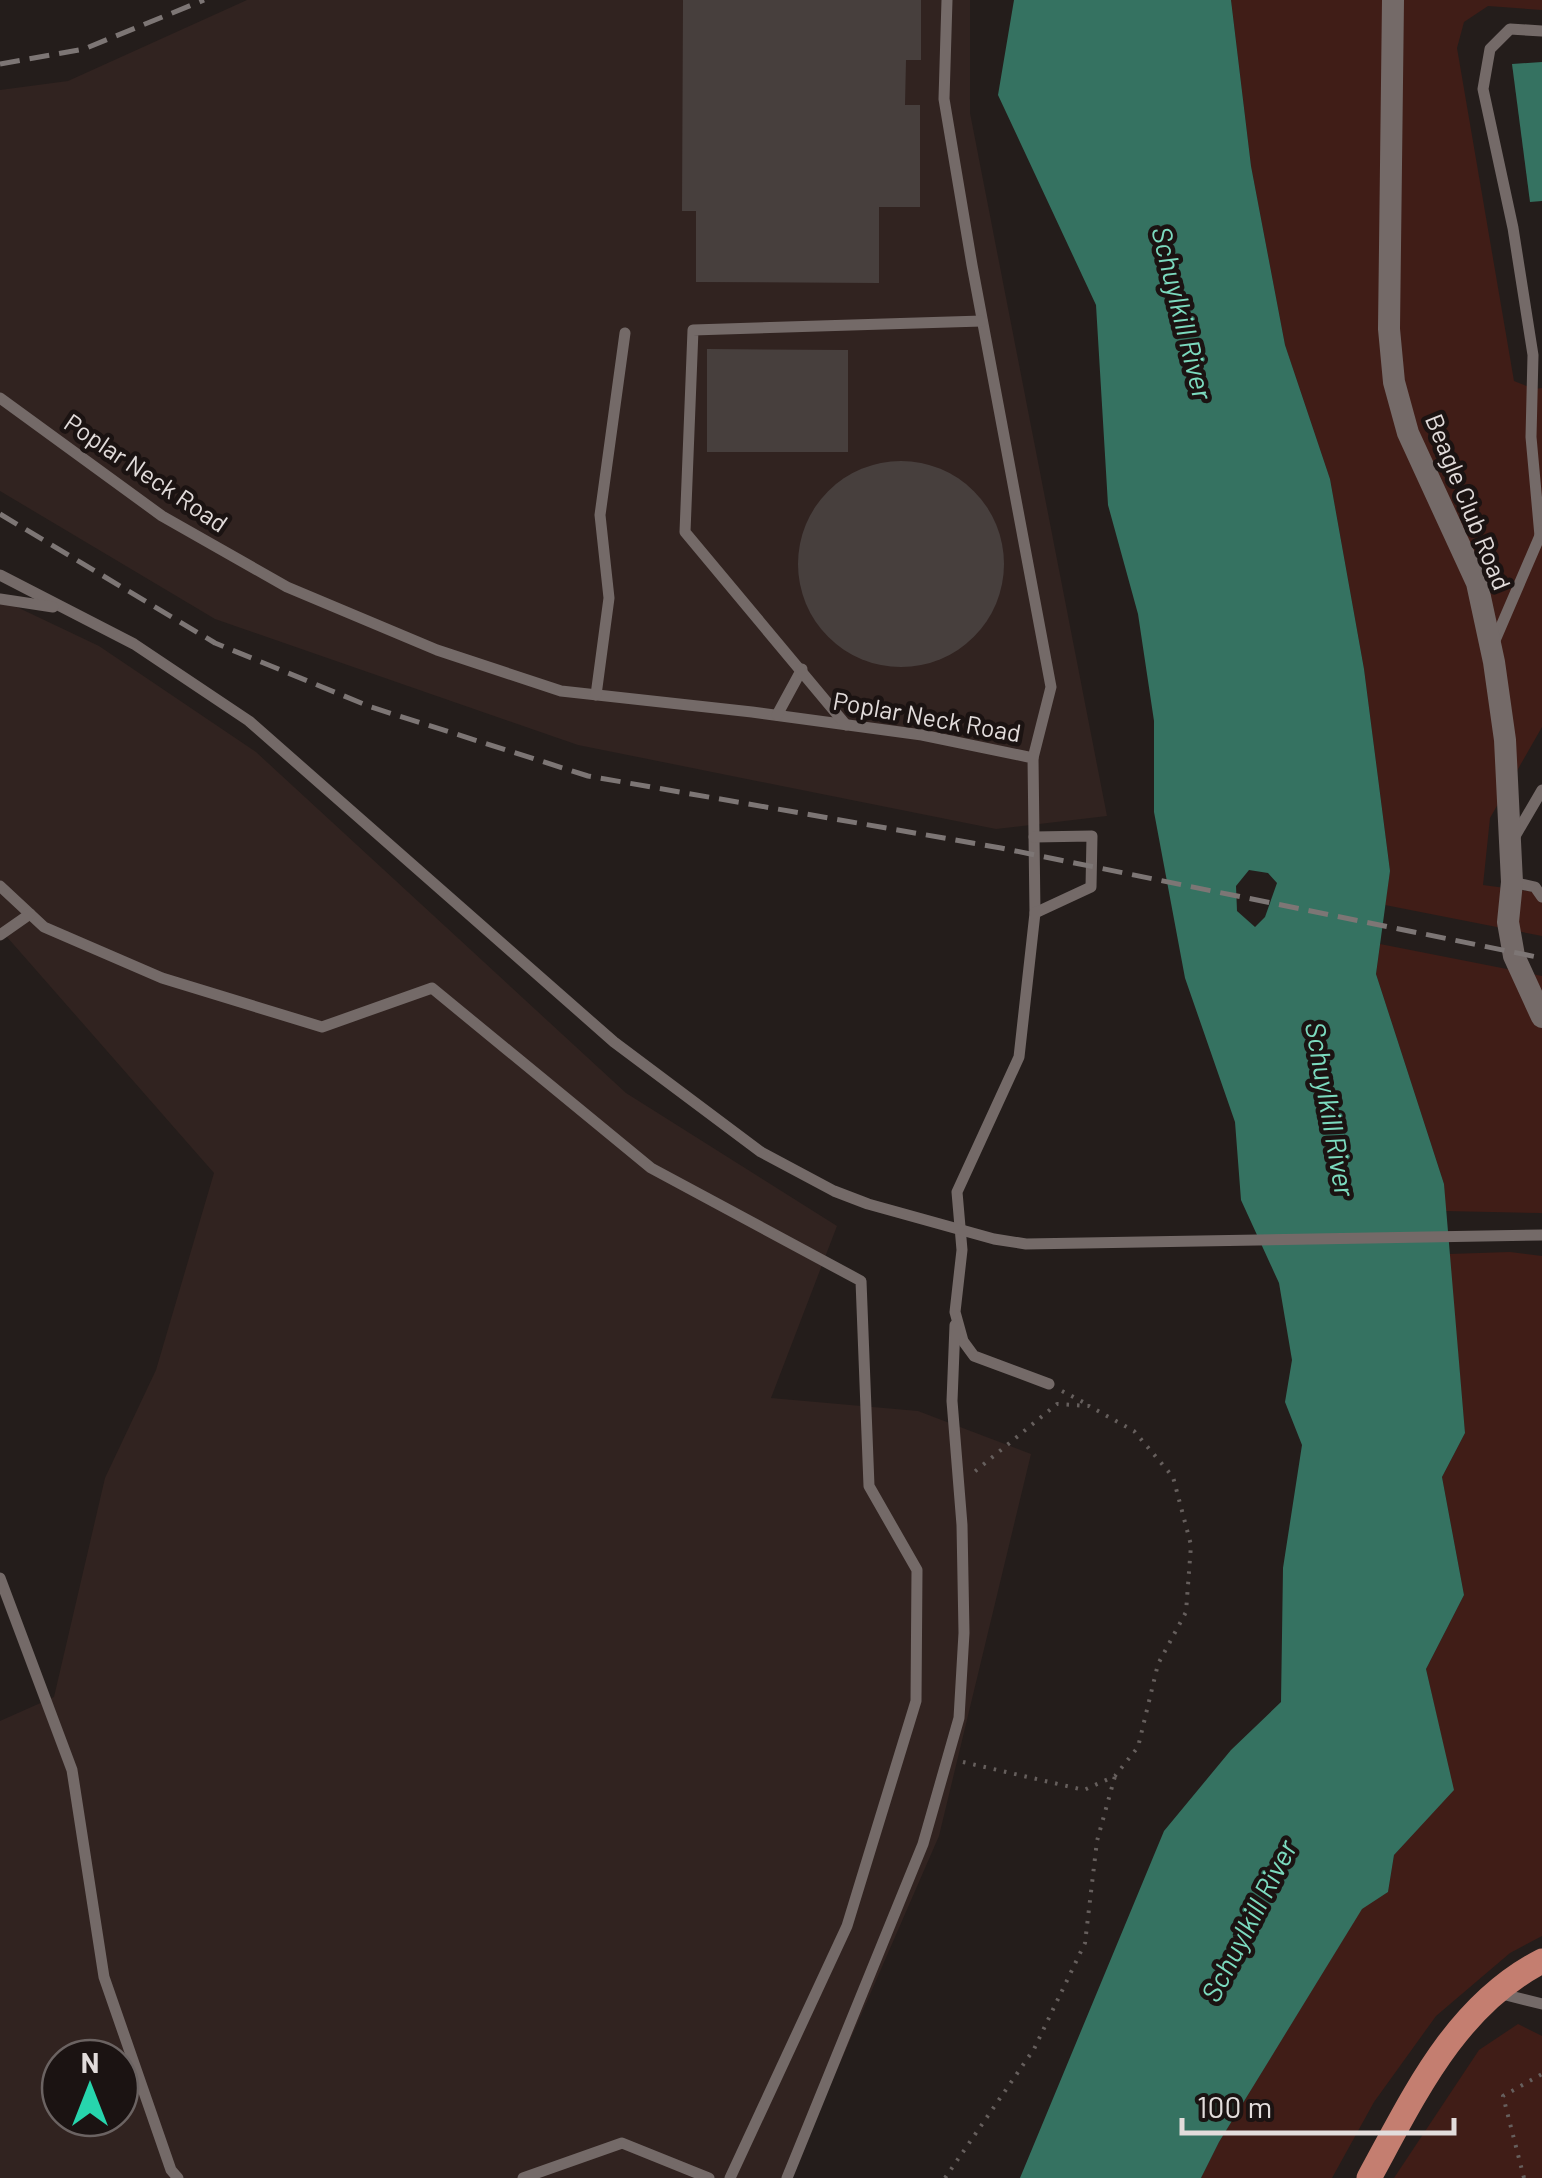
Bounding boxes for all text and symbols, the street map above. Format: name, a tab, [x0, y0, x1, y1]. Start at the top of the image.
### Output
water label: Schuylkill River	[1145, 223, 1221, 404]
street label: Poplar Neck Road	[59, 406, 234, 538]
street label: Beagle Club Road	[1420, 409, 1518, 594]
street label: Poplar Neck Road	[831, 685, 1024, 747]
water label: Schuylkill River	[1299, 1019, 1363, 1200]
water label: Schuylkill River	[1193, 1833, 1304, 2007]
north arrow	[40, 2038, 140, 2138]
text: N	[81, 2045, 99, 2079]
scale bar	[1182, 2073, 1454, 2135]
text: 100 m	[1197, 2088, 1272, 2124]

